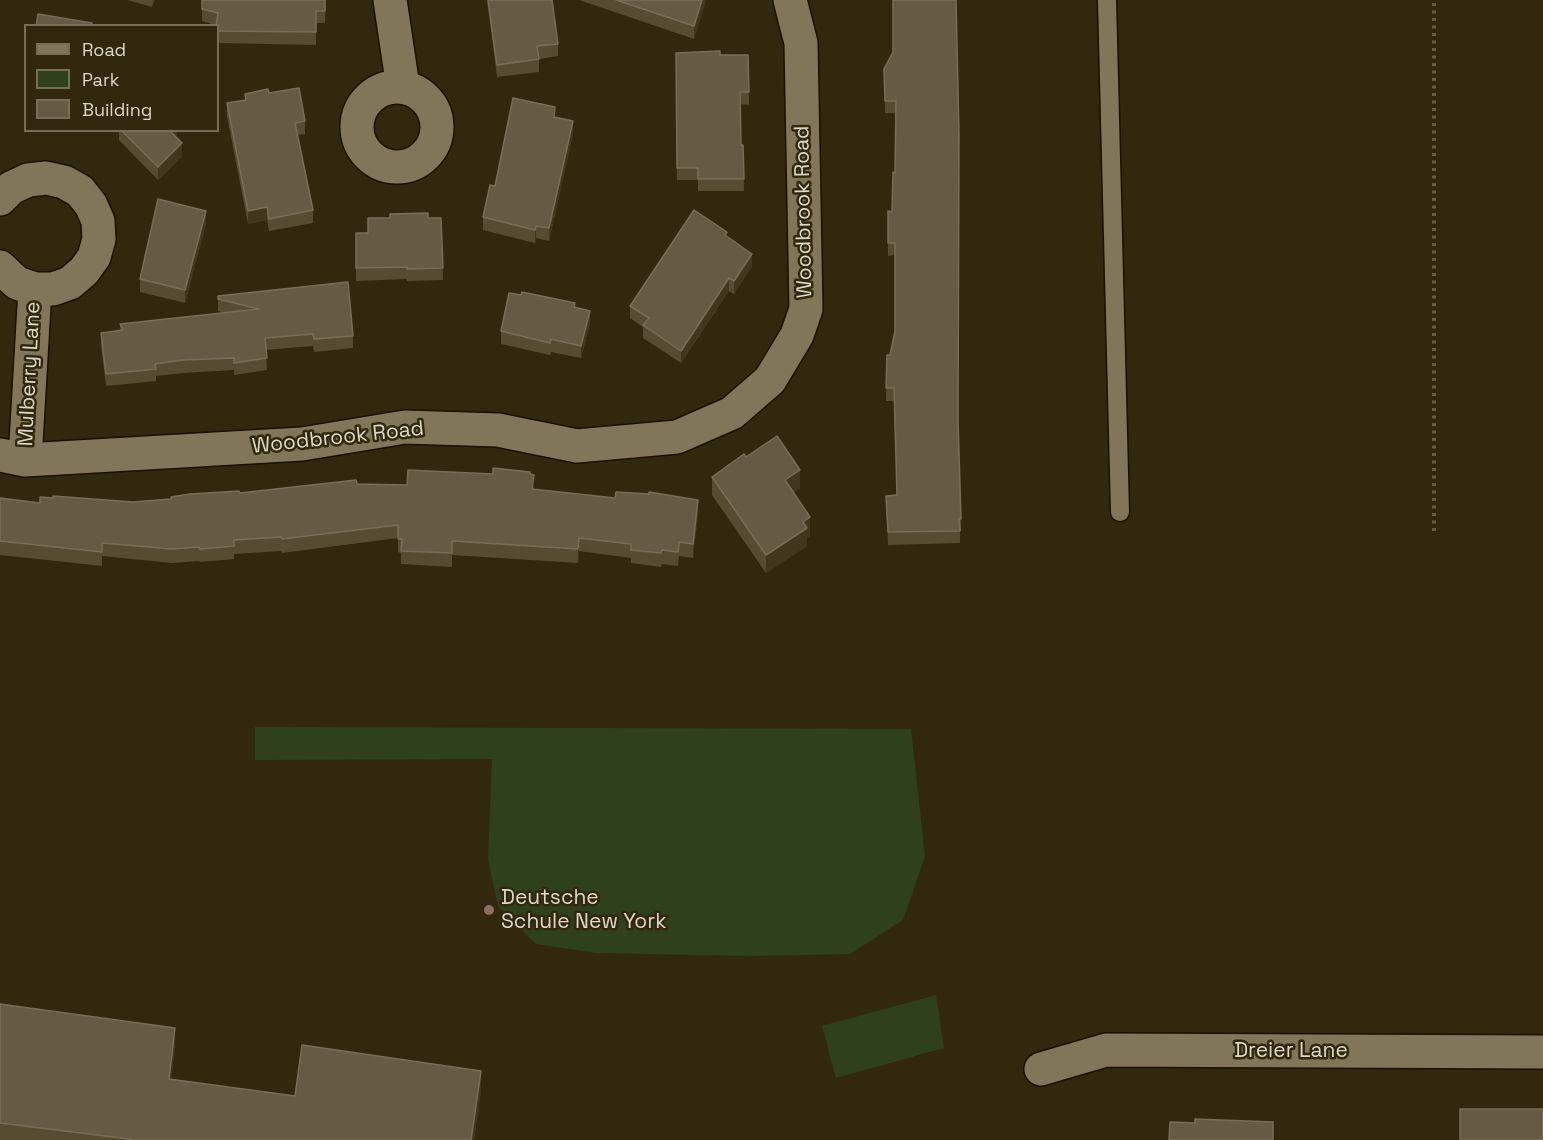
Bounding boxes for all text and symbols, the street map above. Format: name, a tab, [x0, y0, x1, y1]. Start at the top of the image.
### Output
legend	[24, 24, 219, 132]
text: Road	[82, 38, 126, 61]
text: Park	[82, 68, 119, 91]
text: Building	[82, 98, 152, 121]
street label: Woodbrook Road	[790, 125, 818, 299]
street label: Mulberry Lane	[14, 301, 46, 447]
street label: Woodbrook Road	[251, 416, 425, 460]
place label: Deutsche Schule New York	[501, 885, 667, 935]
marker: Deutsche Schule New York	[482, 903, 496, 917]
street label: Dreier Lane	[1234, 1038, 1348, 1064]

